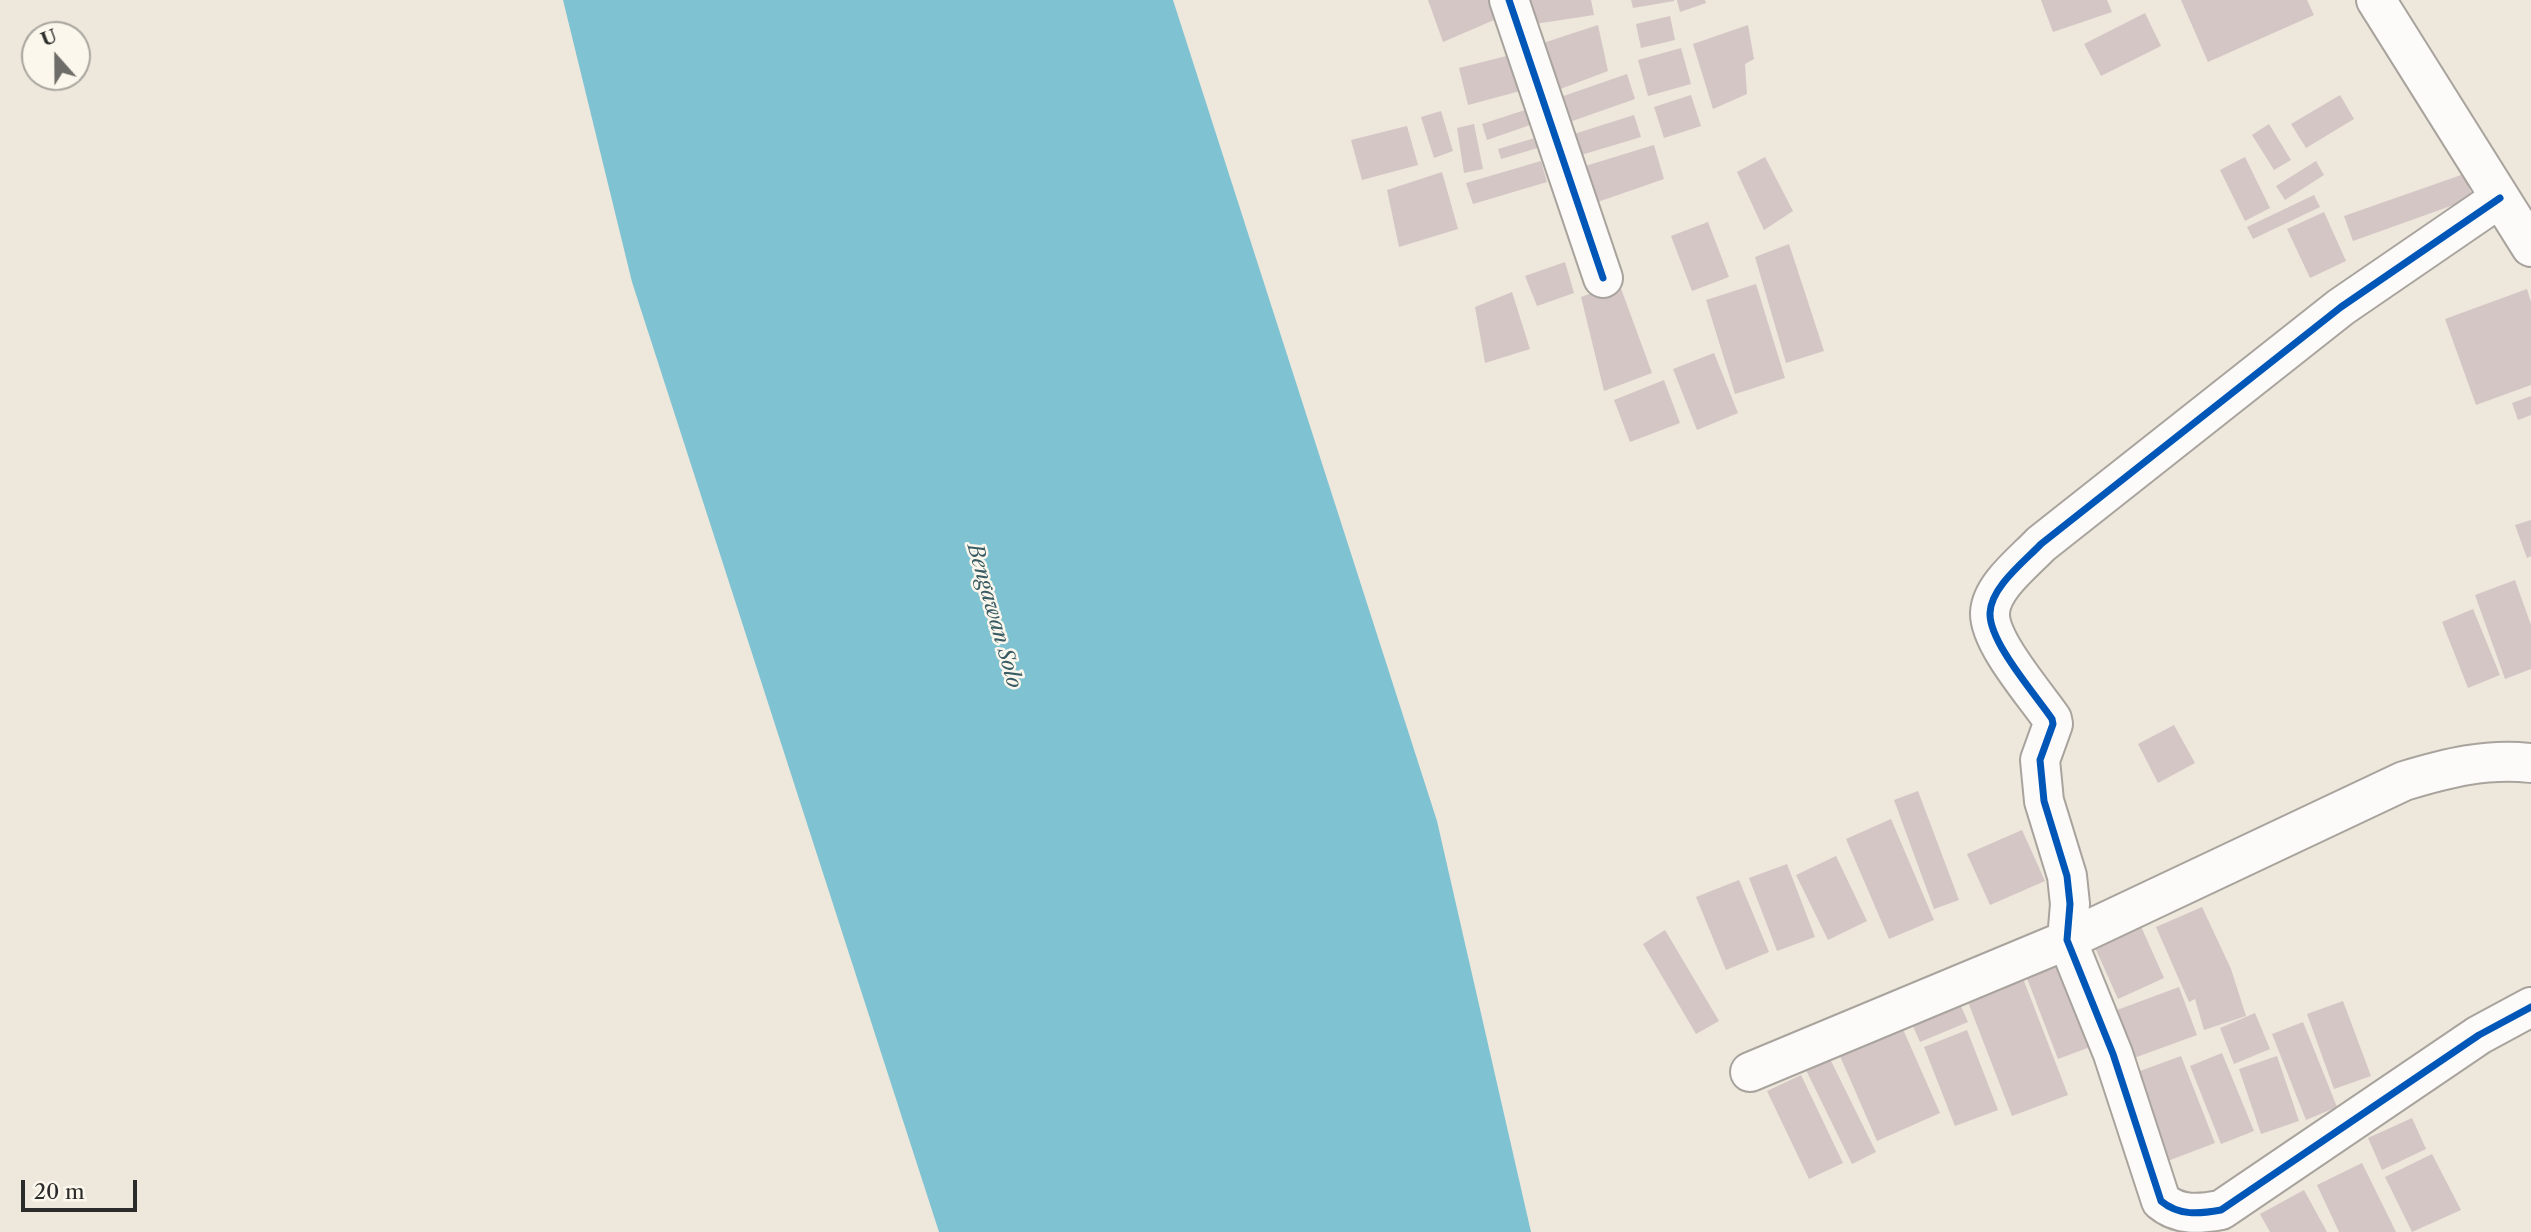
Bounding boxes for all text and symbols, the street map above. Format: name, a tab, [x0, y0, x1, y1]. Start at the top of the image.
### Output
north arrow	[21, 21, 91, 91]
text: U	[38, 24, 60, 51]
water label: Bengawan Solo	[961, 541, 1027, 691]
scale bar	[24, 1166, 140, 1210]
text: 20 m	[34, 1179, 85, 1204]

